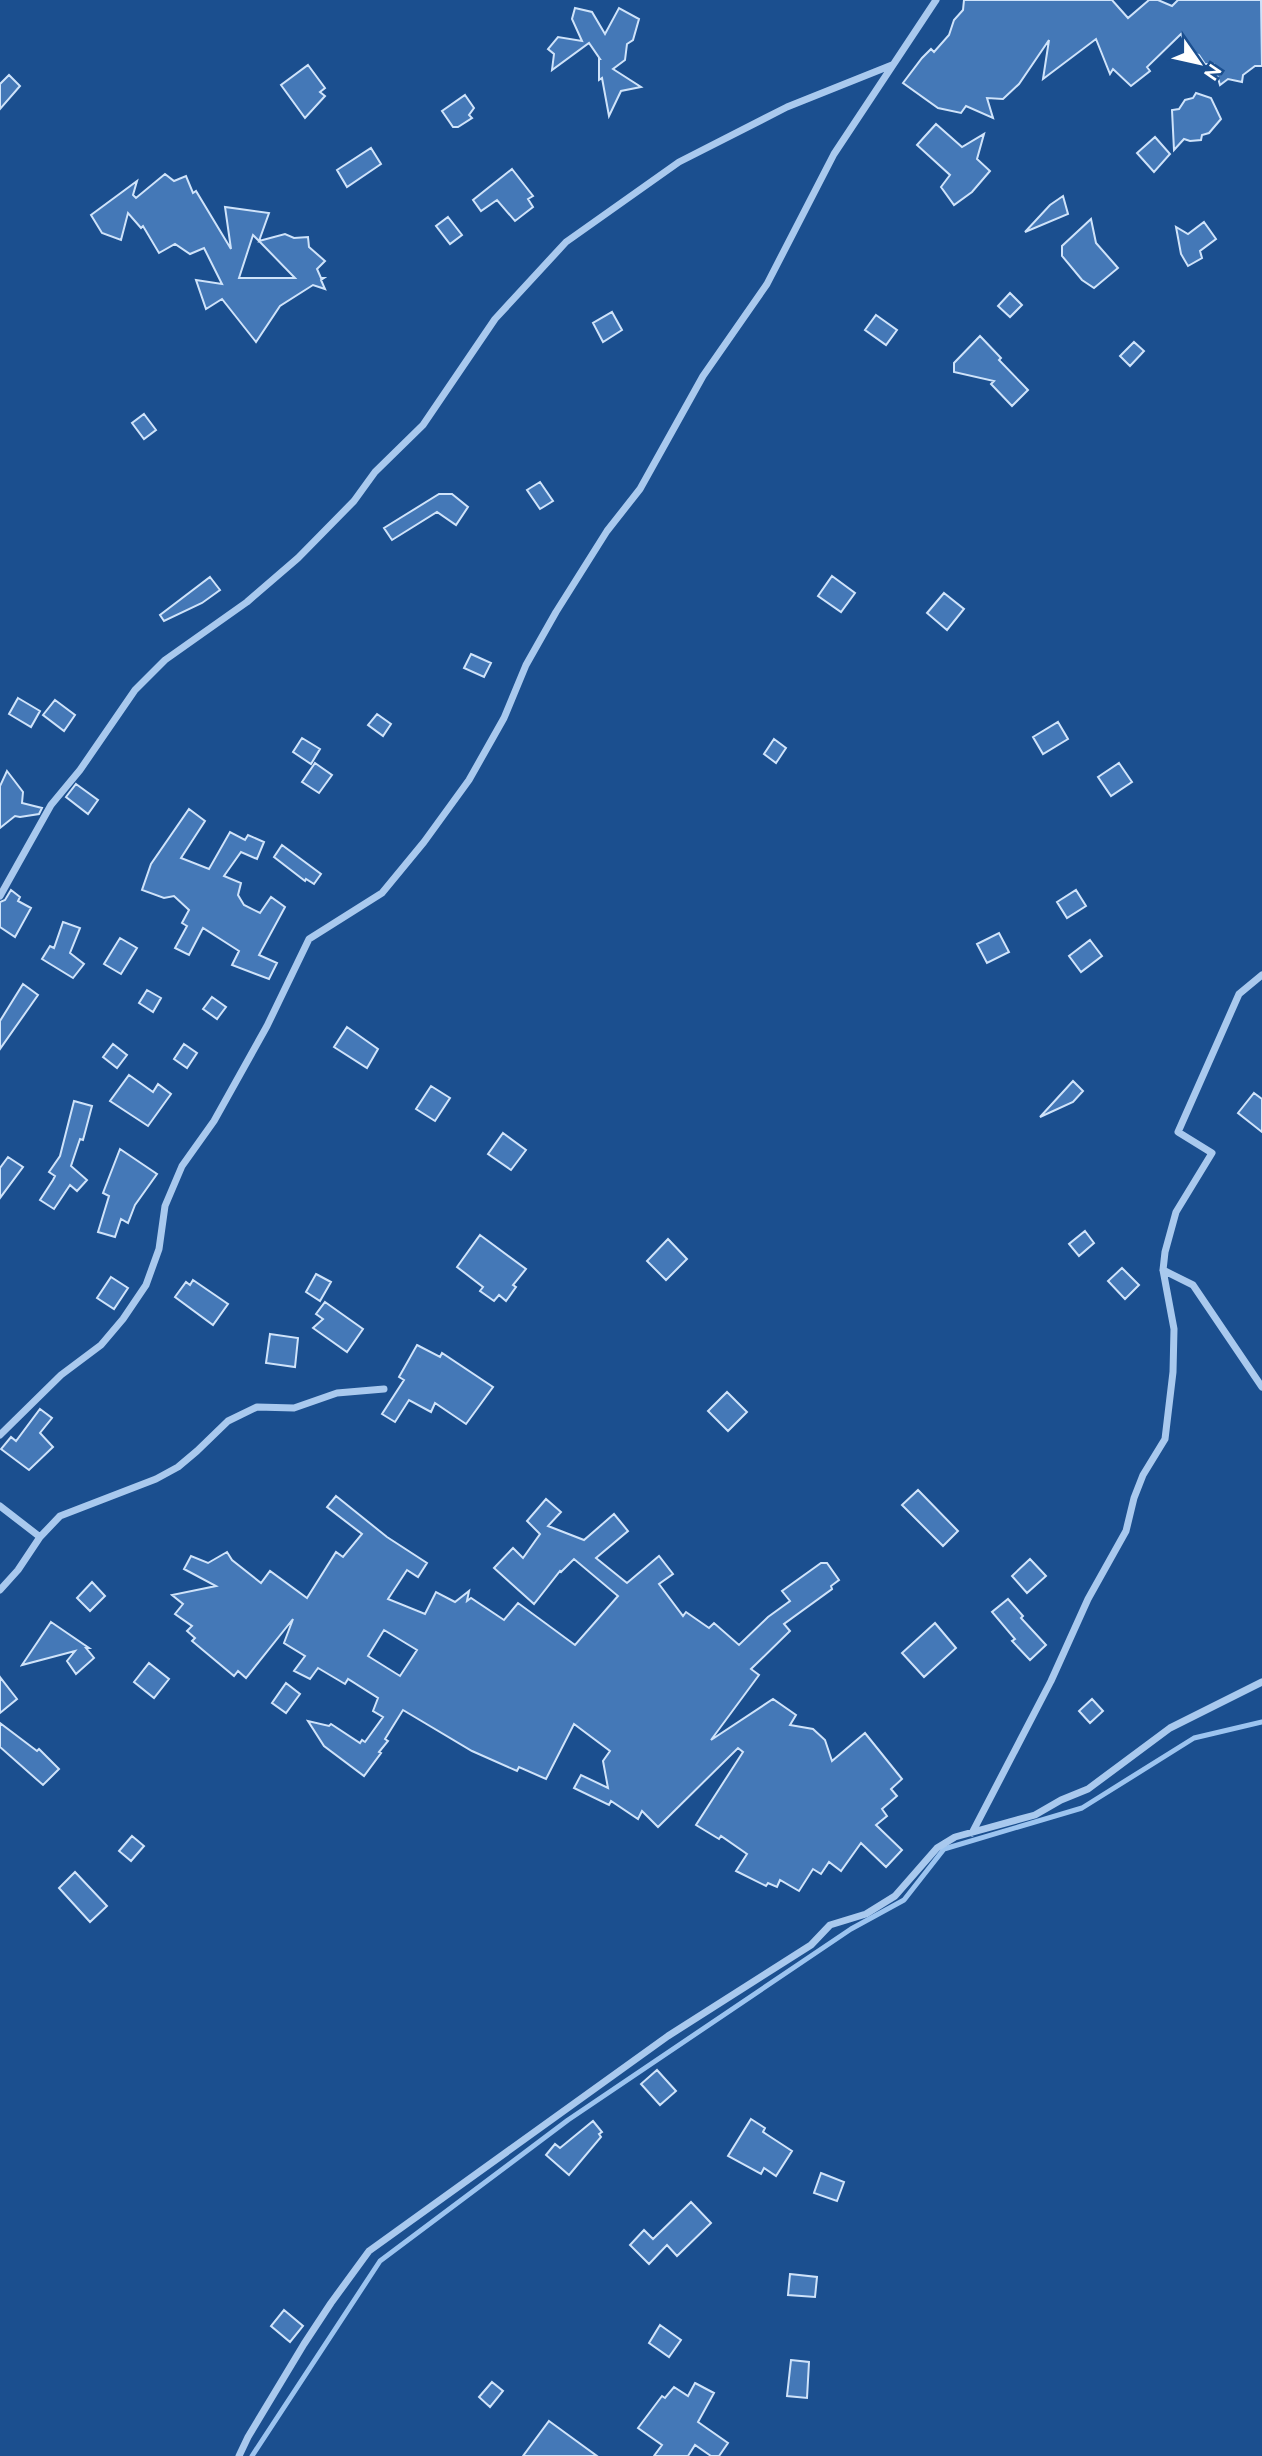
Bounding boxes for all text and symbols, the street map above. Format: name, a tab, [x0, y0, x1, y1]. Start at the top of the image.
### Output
north arrow	[1164, 28, 1234, 98]
text: N	[1200, 60, 1226, 85]

